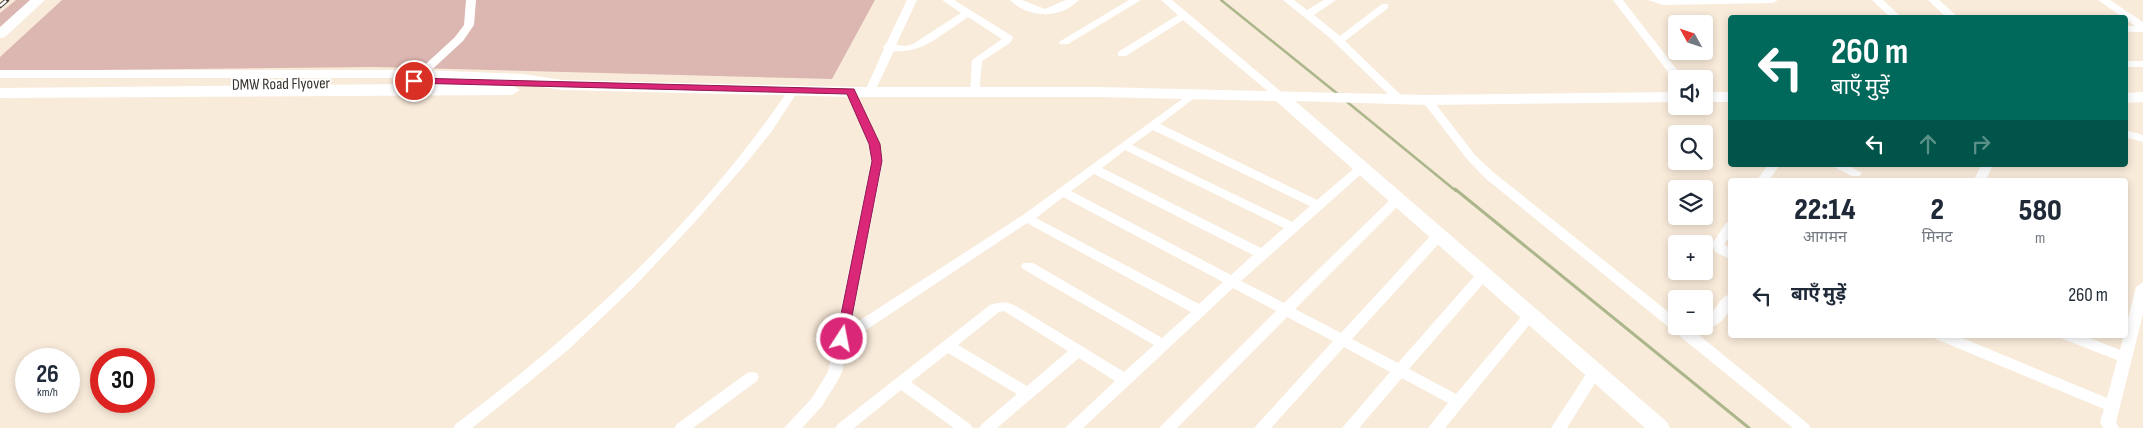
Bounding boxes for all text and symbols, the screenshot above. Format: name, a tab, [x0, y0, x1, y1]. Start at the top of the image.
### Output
north arrow	[1668, 15, 1712, 60]
map controls	[1668, 15, 1713, 335]
text: 260 m	[1831, 31, 1908, 74]
icon: left	[1748, 35, 1813, 100]
pin	[393, 60, 435, 102]
icon: arrive	[400, 67, 428, 95]
button: sound	[1668, 70, 1713, 115]
street label: DMW Road Flyover	[232, 74, 331, 95]
text: बाएँ मुड़ें	[1831, 74, 1890, 101]
button: search	[1668, 125, 1713, 170]
icon: left	[1861, 130, 1889, 158]
icon: ahead	[1914, 130, 1942, 158]
icon: right	[1967, 130, 1995, 158]
button: layers	[1668, 180, 1713, 225]
text: 22:14	[1794, 192, 1856, 228]
text: 2	[1930, 192, 1944, 228]
text: 580	[2019, 193, 2062, 229]
text: आगमन	[1803, 228, 1847, 247]
text: मिनट	[1922, 228, 1953, 247]
text: m	[2035, 229, 2045, 248]
button: +	[1668, 235, 1713, 280]
icon: left	[1748, 282, 1776, 310]
text: बाएँ मुड़ें	[1791, 283, 1846, 306]
text: 260 m	[2068, 284, 2108, 307]
button: −	[1668, 290, 1713, 335]
position arrow	[815, 312, 867, 364]
speed limit sign: 30	[90, 348, 155, 413]
text: 26	[36, 359, 59, 390]
text: km/h	[37, 385, 58, 400]

